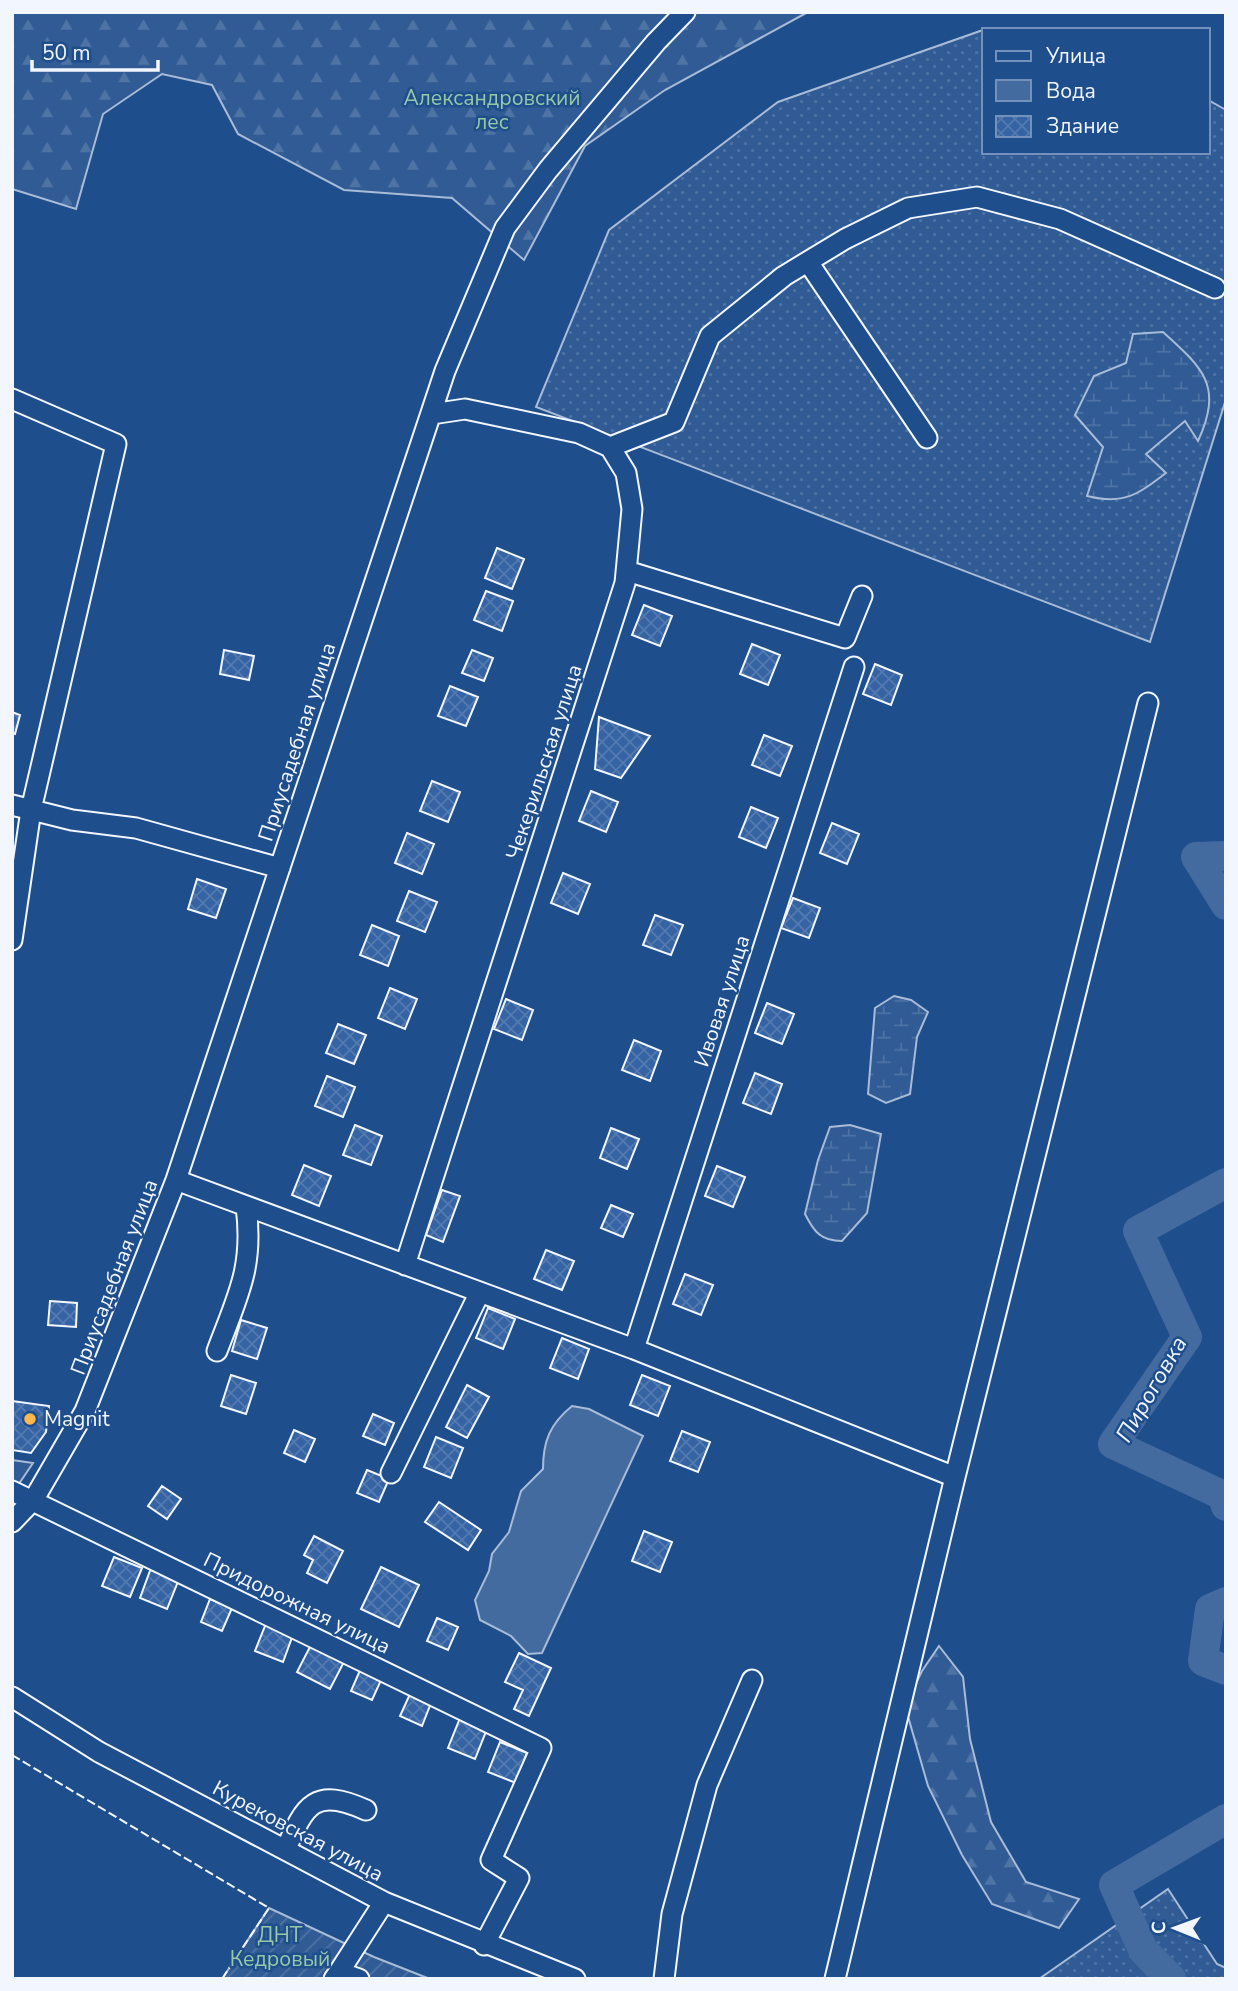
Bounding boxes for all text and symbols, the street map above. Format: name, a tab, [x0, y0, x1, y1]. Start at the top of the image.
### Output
scale bar	[32, 28, 158, 72]
legend	[982, 28, 1210, 154]
text: 50 m	[42, 39, 91, 67]
text: Улица	[1045, 42, 1106, 70]
text: Вода	[1046, 77, 1096, 105]
park label: Александровский лес	[403, 84, 581, 136]
text: Здание	[1046, 112, 1119, 140]
street label: Приусадебная улица	[252, 639, 342, 845]
street label: Чекерильская улица	[499, 661, 589, 863]
street label: Ивовая улица	[688, 932, 756, 1070]
street label: Приусадебная улица	[64, 1175, 164, 1379]
water label: Пироговка	[1109, 1331, 1194, 1448]
place label: Magnit	[44, 1405, 110, 1433]
marker: Magnit	[22, 1411, 38, 1427]
street label: Придорожная улица	[199, 1546, 395, 1660]
street label: Курековская улица	[208, 1774, 388, 1888]
north arrow	[1140, 1893, 1210, 1963]
park label: ДНТ Кедровый	[230, 1921, 330, 1973]
text: С	[1146, 1921, 1172, 1934]

